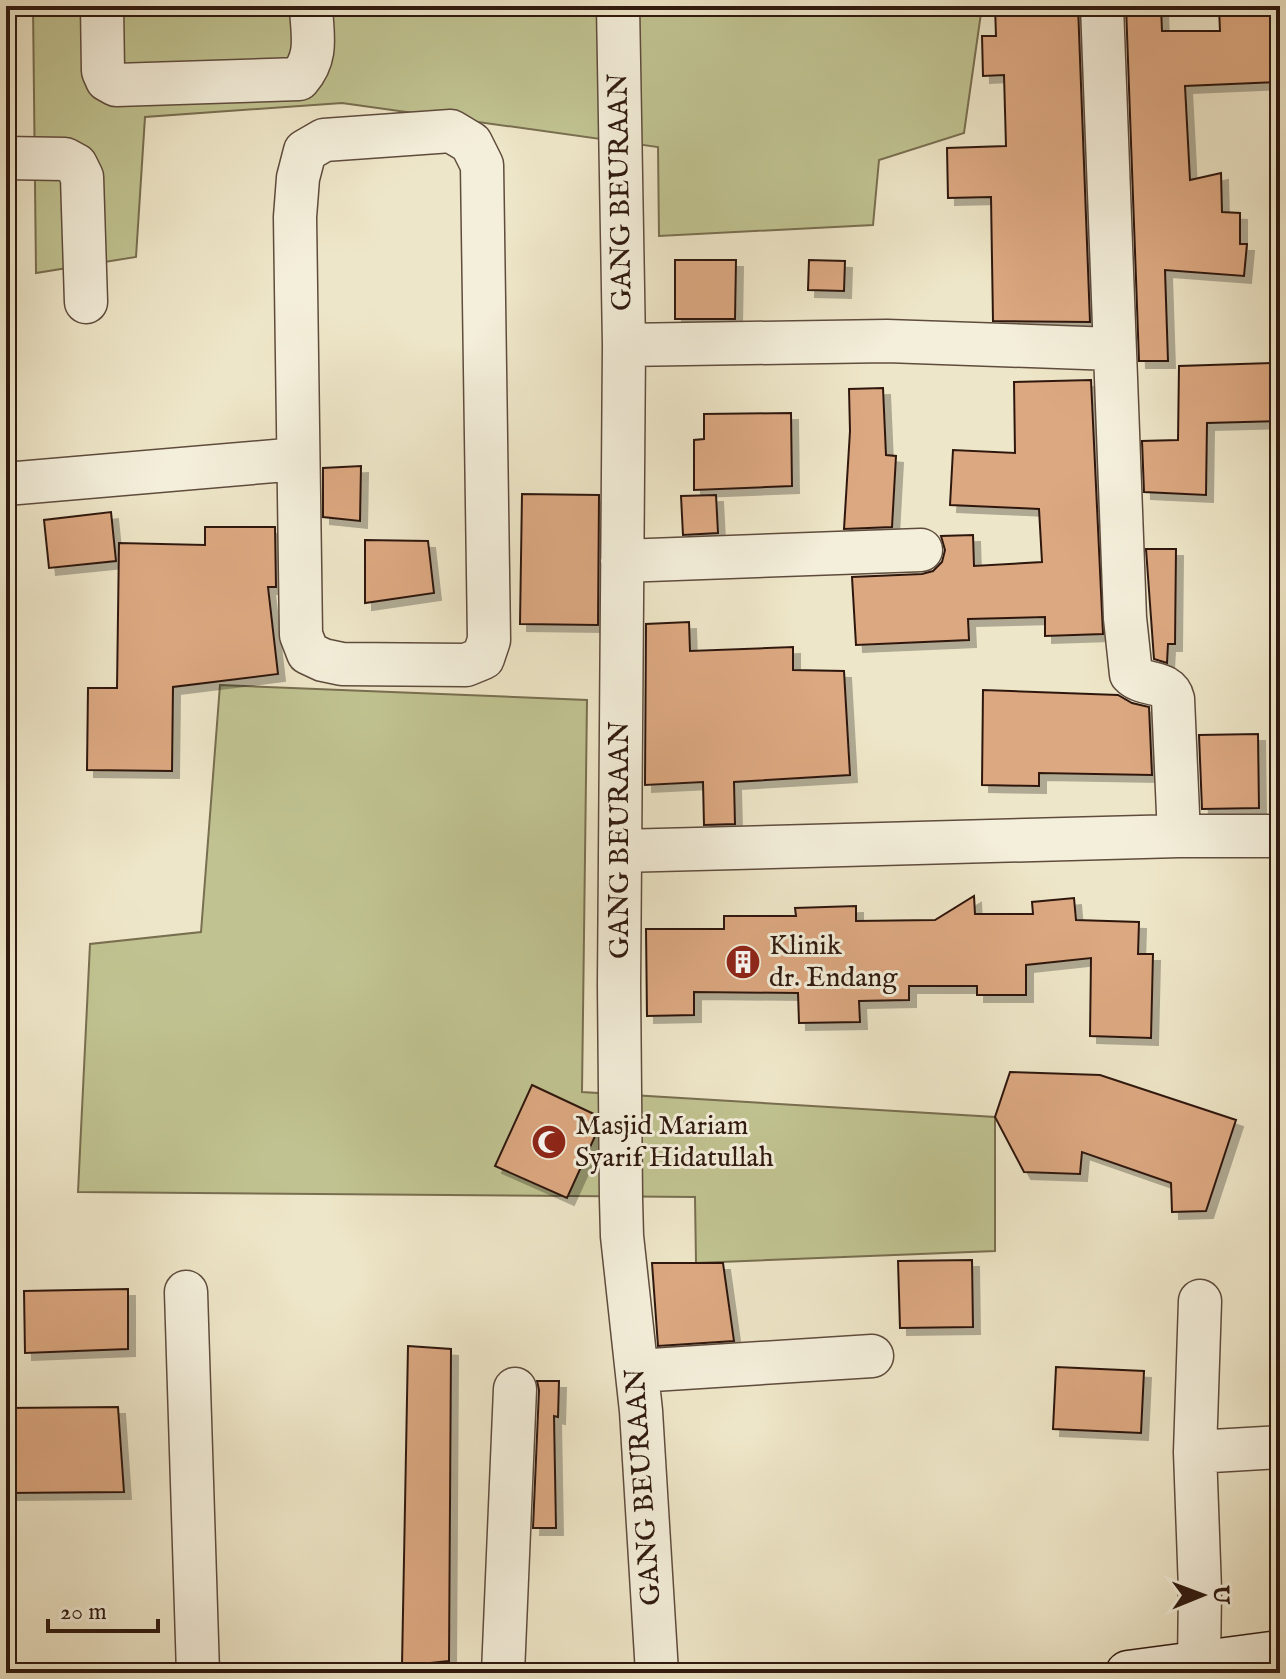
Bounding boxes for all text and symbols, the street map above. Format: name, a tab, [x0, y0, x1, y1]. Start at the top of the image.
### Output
street label: GANG BEURAAN	[601, 73, 641, 311]
street label: GANG BEURAAN	[603, 721, 638, 959]
place label: Klinik dr. Endang	[769, 929, 898, 996]
building icon: Klinik dr. Endang	[724, 943, 762, 981]
place label: Masjid Mariam Syarif Hidatullah	[575, 1109, 774, 1176]
mosque icon: Masjid Mariam Syarif Hidatullah	[530, 1123, 568, 1161]
street label: GANG BEURAAN	[618, 1367, 670, 1607]
north arrow	[1162, 1555, 1242, 1635]
scale bar	[48, 1583, 158, 1633]
text: U	[1206, 1584, 1234, 1606]
text: 20 m	[60, 1597, 107, 1628]

